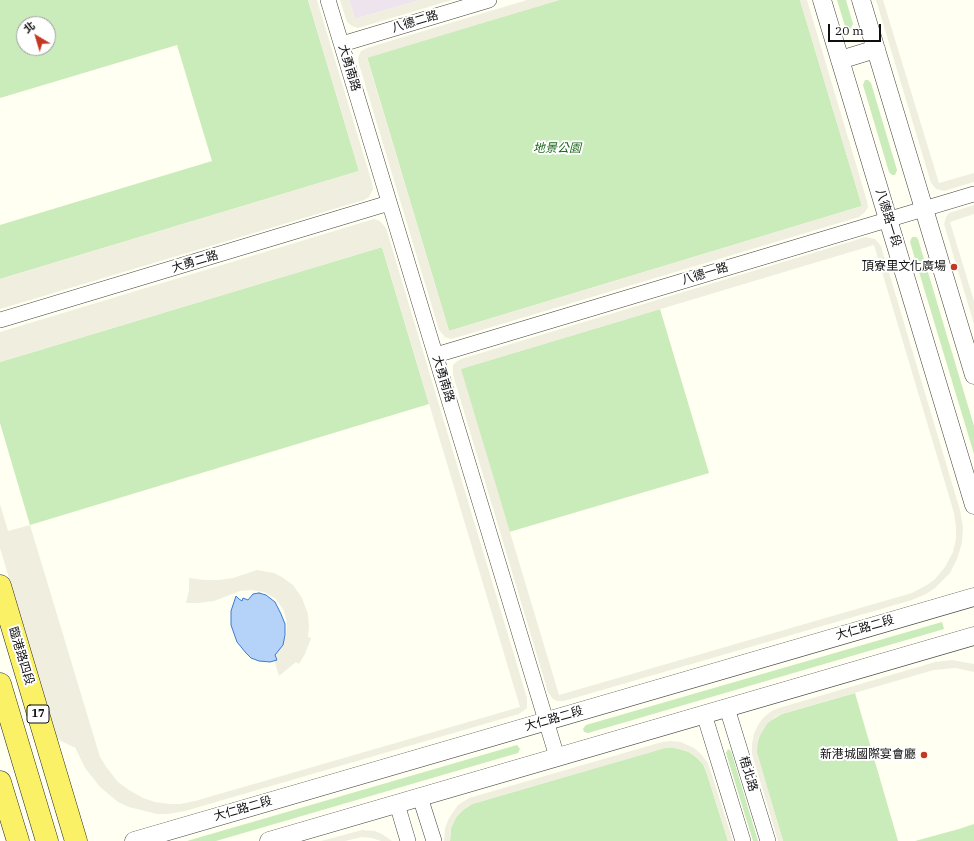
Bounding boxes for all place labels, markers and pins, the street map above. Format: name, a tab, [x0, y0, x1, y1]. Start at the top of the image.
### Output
place label: 頂寮里文化廣場	[862, 260, 946, 274]
marker: 頂寮里文化廣場	[949, 262, 959, 272]
place label: 新港城國際宴會廳	[820, 748, 916, 762]
marker: 新港城國際宴會廳	[919, 750, 929, 760]

